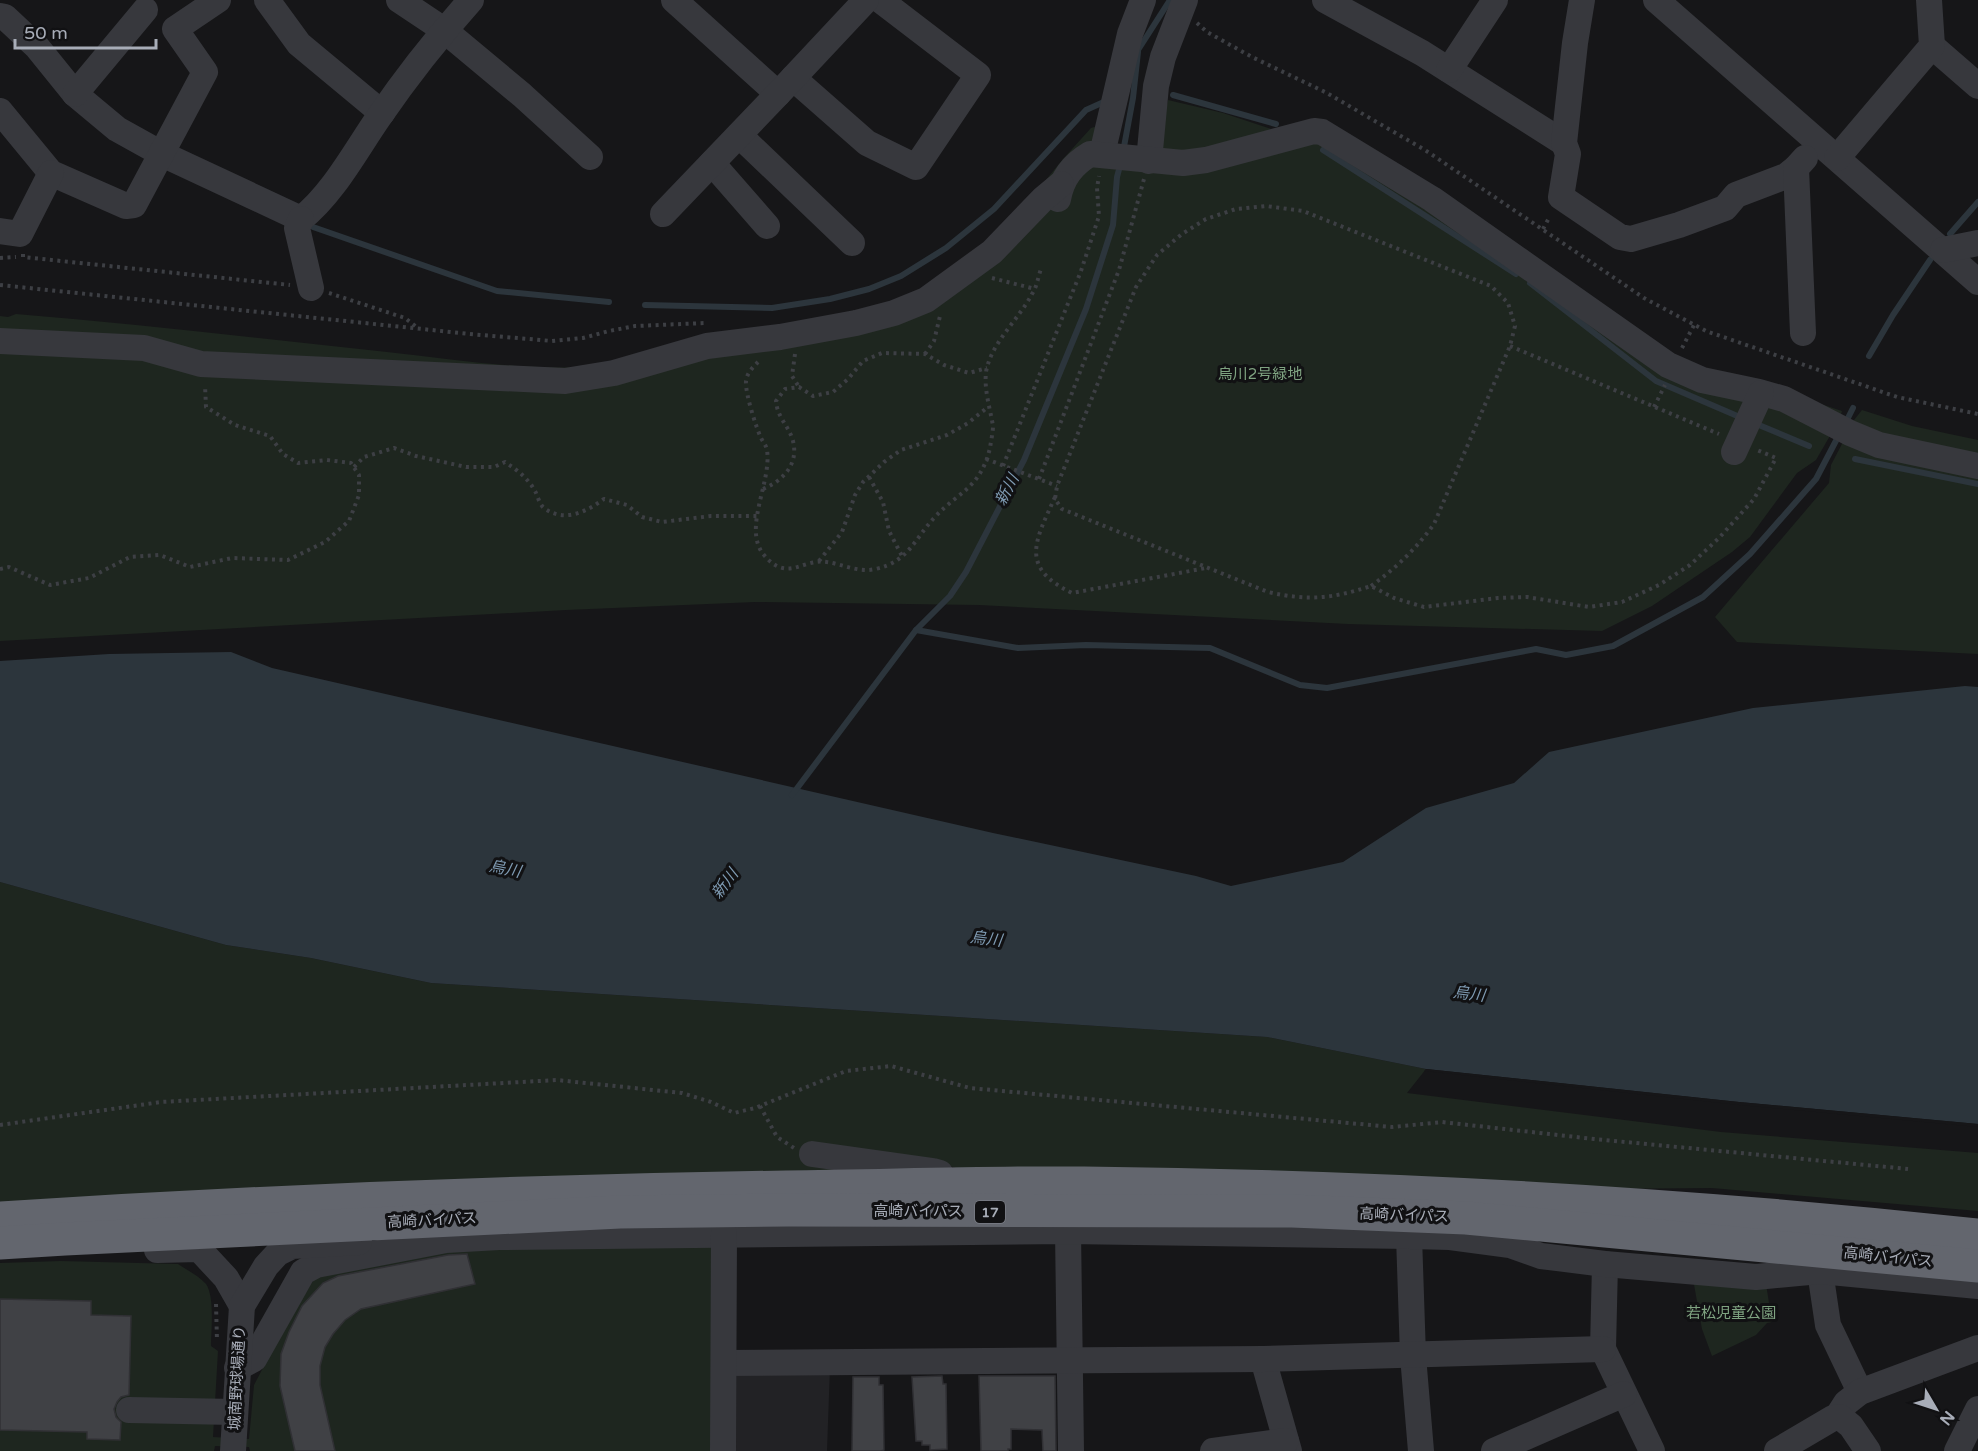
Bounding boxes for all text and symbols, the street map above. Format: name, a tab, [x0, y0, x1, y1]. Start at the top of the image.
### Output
scale bar	[15, 12, 156, 50]
text: 50 m	[24, 22, 68, 44]
park label: 烏川2号緑地	[1218, 365, 1302, 383]
water label: 新川	[991, 469, 1024, 509]
water label: 烏川	[487, 856, 525, 882]
water label: 新川	[707, 864, 744, 903]
water label: 烏川	[969, 927, 1005, 951]
water label: 烏川	[1452, 982, 1488, 1006]
road number: 17	[975, 1201, 1005, 1223]
street label: 高崎バイパス	[873, 1202, 963, 1220]
street label: 高崎バイパス	[1359, 1204, 1449, 1226]
street label: 高崎バイパス	[387, 1209, 477, 1231]
street label: 高崎バイパス	[1842, 1243, 1934, 1271]
park label: 若松児童公園	[1686, 1304, 1776, 1322]
street label: 城南野球場通り	[225, 1325, 249, 1431]
north arrow	[1906, 1379, 1966, 1439]
text: N	[1935, 1407, 1959, 1429]

